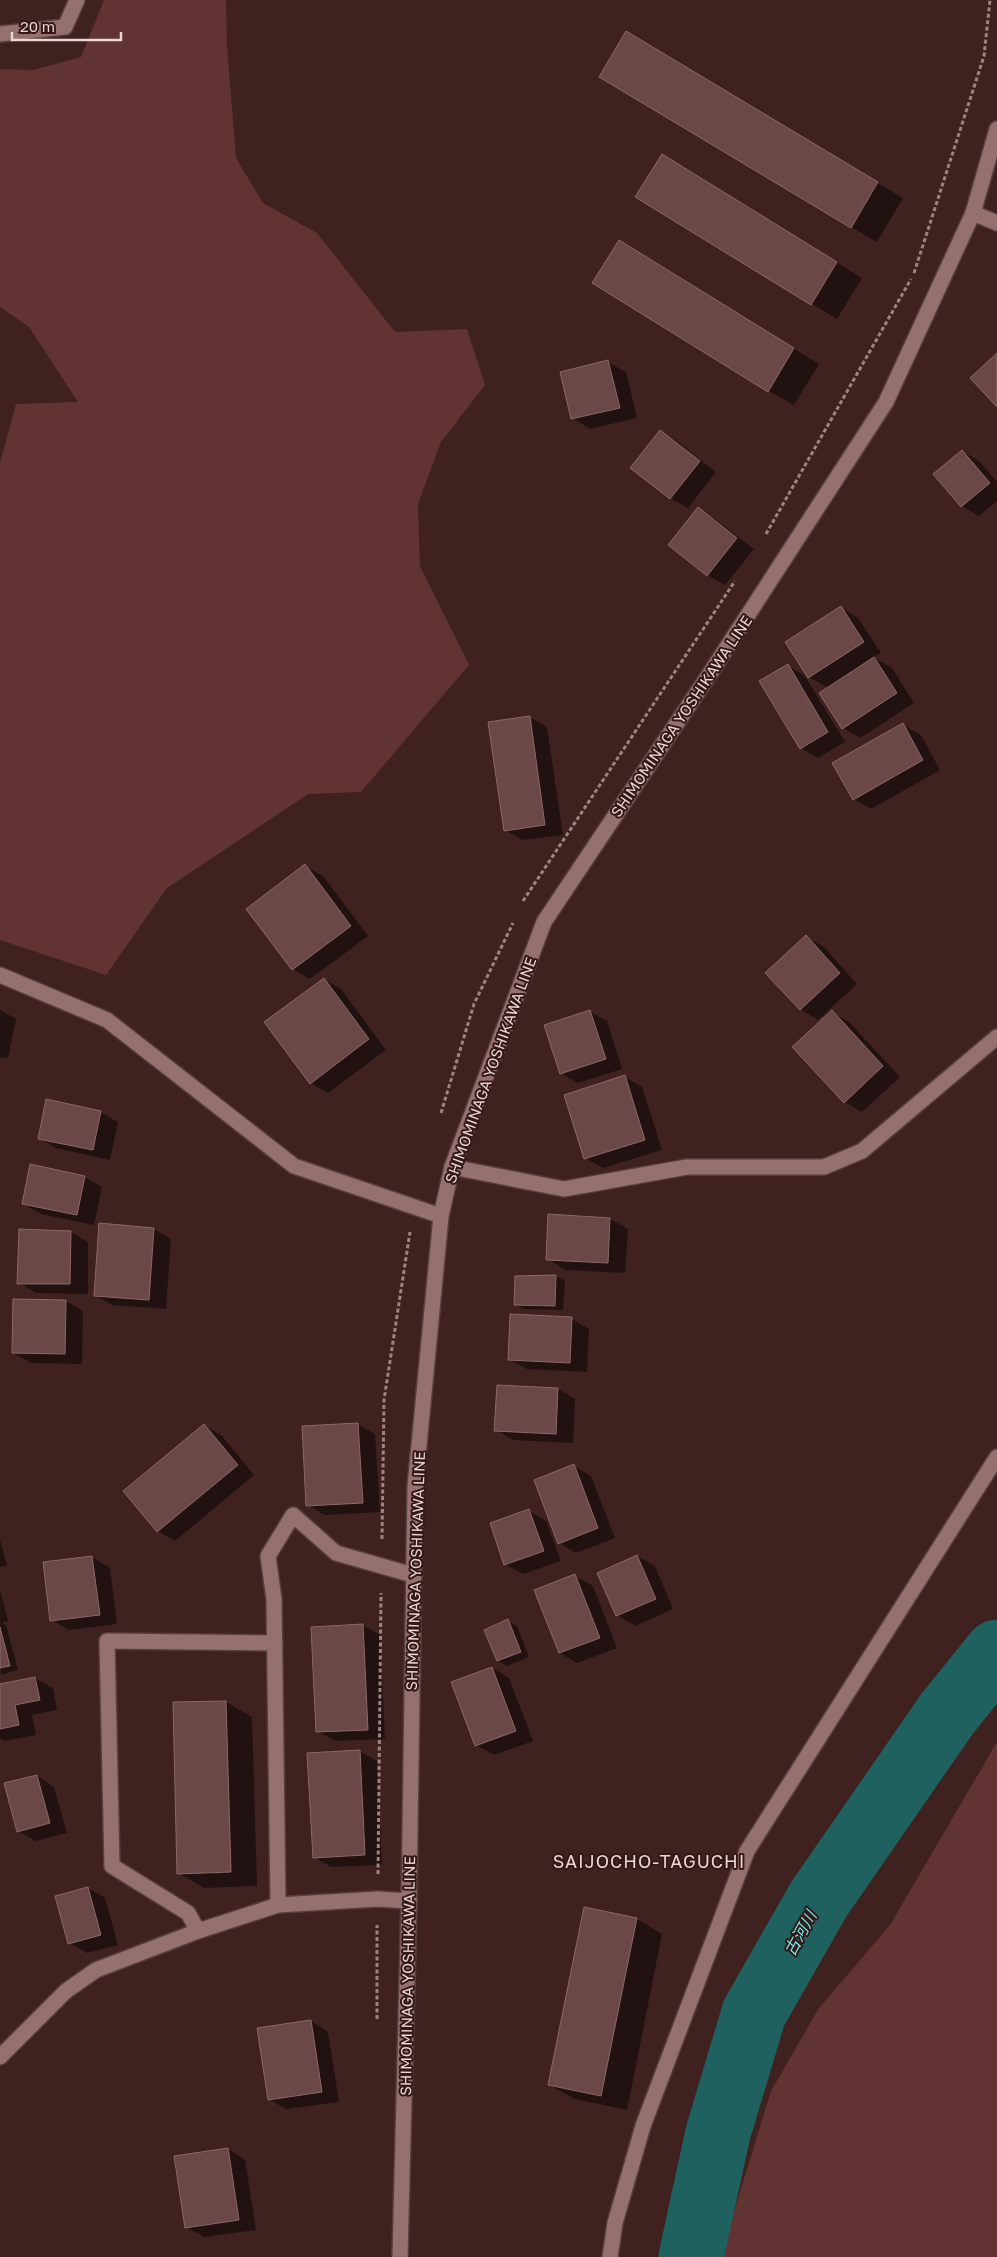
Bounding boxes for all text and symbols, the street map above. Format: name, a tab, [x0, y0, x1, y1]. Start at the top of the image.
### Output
scale bar	[12, 10, 121, 42]
text: 20 m	[20, 17, 55, 35]
street label: SHIMOMINAGA YOSHIKAWA LINE	[607, 612, 755, 820]
street label: SHIMOMINAGA YOSHIKAWA LINE	[441, 954, 539, 1186]
street label: SHIMOMINAGA YOSHIKAWA LINE	[402, 1451, 428, 1691]
district label: SAIJOCHO-TAGUCHI	[553, 1850, 745, 1872]
street label: SHIMOMINAGA YOSHIKAWA LINE	[396, 1856, 418, 2096]
water label: 古河川	[780, 1905, 821, 1959]

